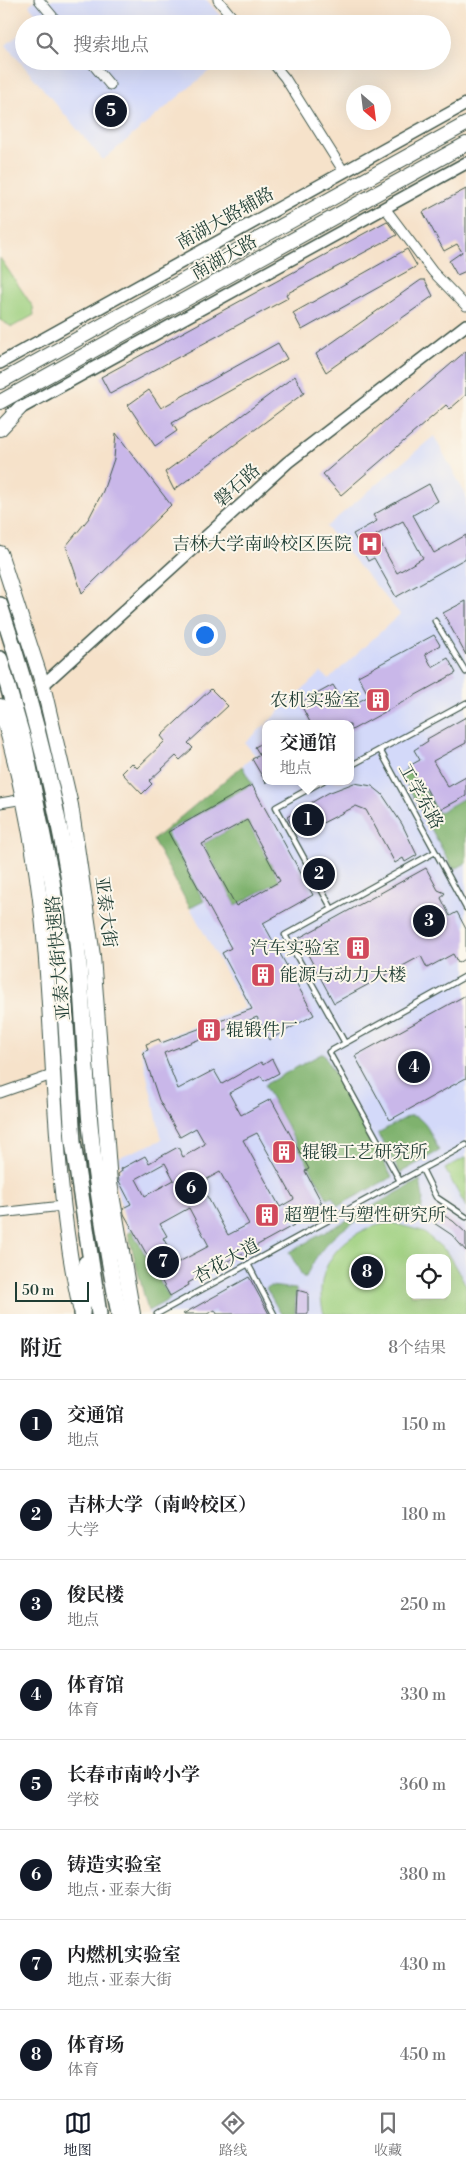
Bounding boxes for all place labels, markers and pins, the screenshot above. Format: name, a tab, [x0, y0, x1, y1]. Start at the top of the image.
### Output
pin: 5	[95, 92, 127, 130]
hospital icon: 吉林大学南岭校区医院	[357, 531, 383, 557]
place label: 吉林大学南岭校区医院	[172, 533, 352, 556]
building icon: 农机实验室	[365, 687, 391, 713]
place label: 农机实验室	[270, 689, 360, 712]
pin: 1	[292, 801, 324, 839]
pin: 2	[303, 855, 335, 893]
pin: 3	[413, 902, 445, 940]
building icon: 汽车实验室	[345, 935, 371, 961]
place label: 汽车实验室	[250, 937, 340, 960]
building icon: 能源与动力大楼	[250, 962, 276, 988]
place label: 能源与动力大楼	[280, 964, 406, 987]
building icon: 辊锻件厂	[196, 1017, 222, 1043]
place label: 辊锻件厂	[226, 1019, 298, 1042]
pin: 4	[398, 1048, 430, 1086]
building icon: 辊锻工艺研究所	[271, 1139, 297, 1165]
place label: 辊锻工艺研究所	[302, 1141, 428, 1164]
pin: 6	[175, 1169, 207, 1207]
building icon: 超塑性与塑性研究所	[254, 1202, 280, 1228]
place label: 超塑性与塑性研究所	[284, 1204, 446, 1227]
pin: 7	[147, 1243, 179, 1281]
pin: 8	[351, 1253, 383, 1291]

